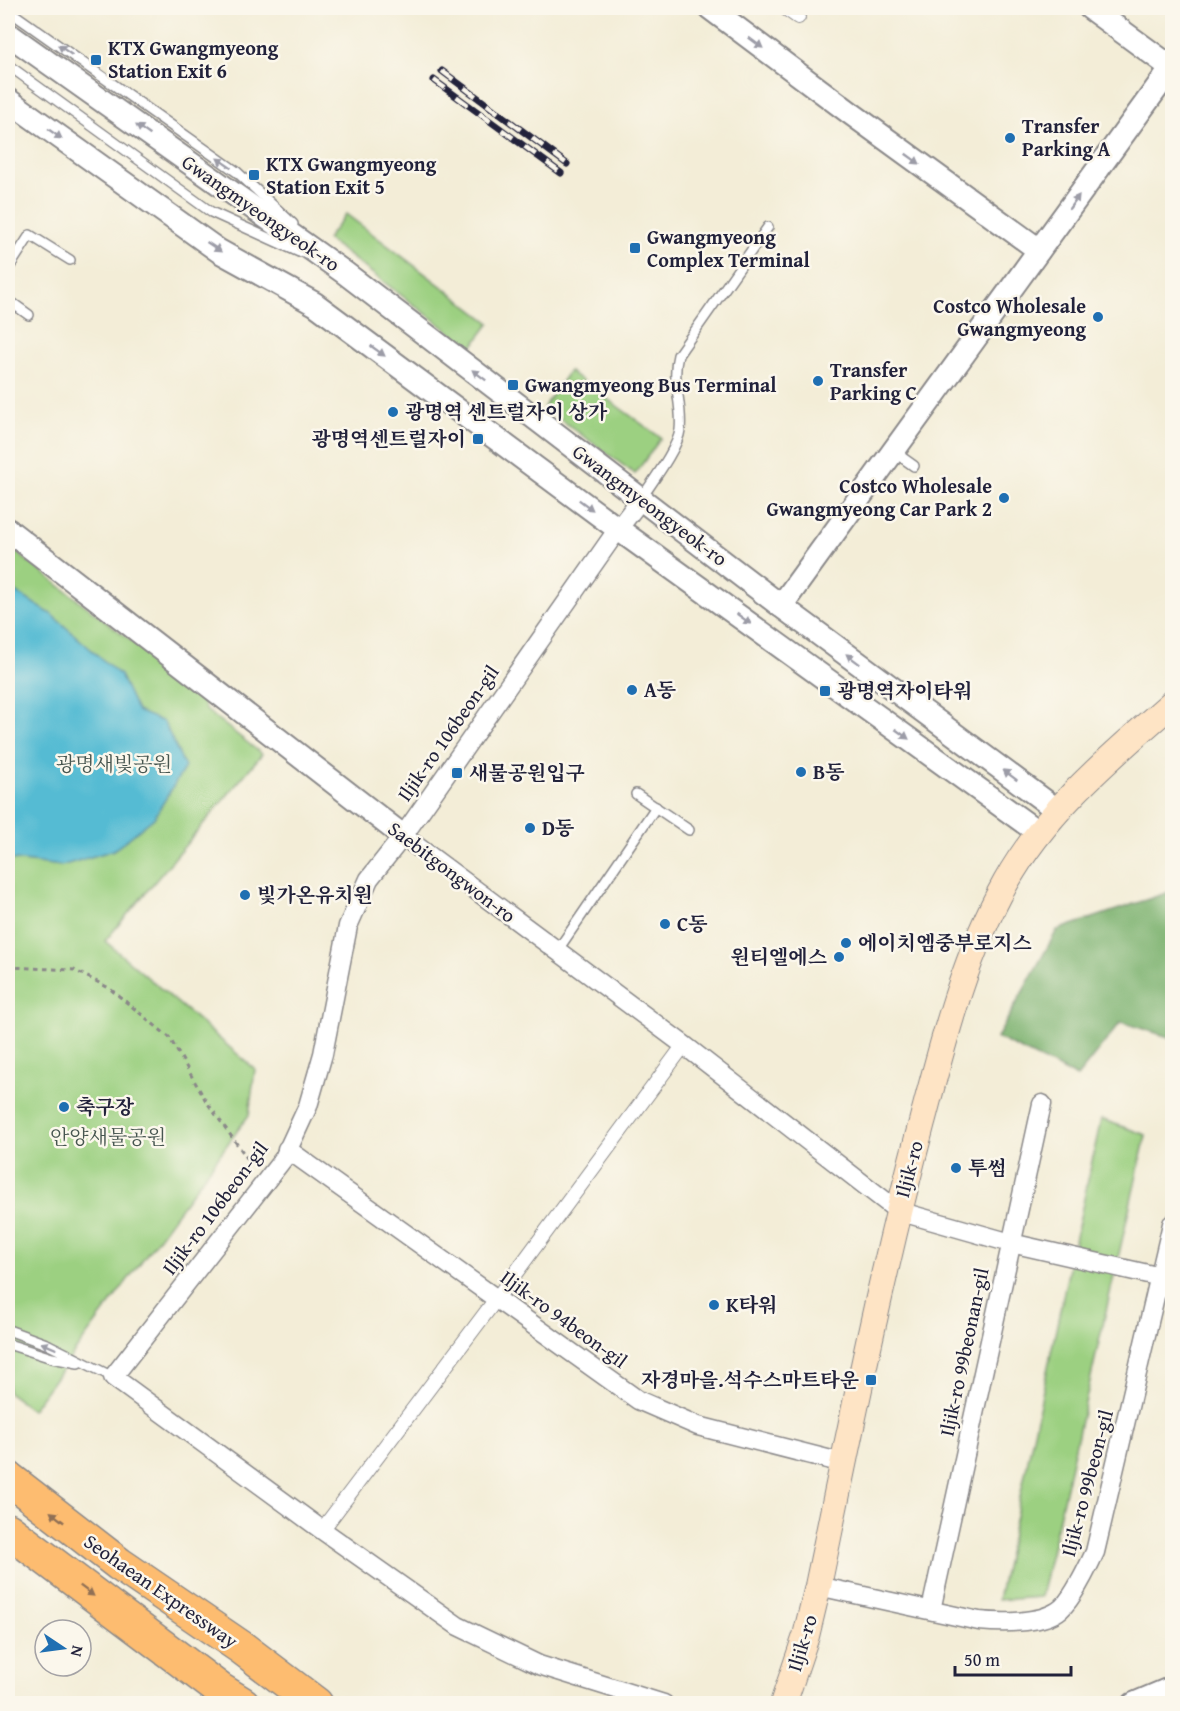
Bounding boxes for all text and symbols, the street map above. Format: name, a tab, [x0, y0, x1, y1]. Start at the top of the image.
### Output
place label: KTX Gwangmyeong Station Exit 6	[108, 33, 279, 85]
one-way arrow	[749, 36, 764, 48]
one-way arrow	[57, 45, 73, 57]
marker: KTX Gwangmyeong Station Exit 6	[89, 53, 103, 67]
place label: Transfer Parking A	[1022, 111, 1110, 163]
one-way arrow	[136, 124, 152, 136]
one-way arrow	[47, 128, 63, 140]
marker: Transfer Parking A	[1003, 131, 1017, 145]
street label: Gwangmyeongyeok-ro	[176, 147, 346, 278]
place label: KTX Gwangmyeong Station Exit 5	[266, 149, 437, 201]
one-way arrow	[906, 152, 921, 164]
one-way arrow	[217, 157, 233, 169]
marker: KTX Gwangmyeong Station Exit 5	[247, 168, 261, 182]
one-way arrow	[1068, 195, 1080, 211]
place label: Gwangmyeong Complex Terminal	[647, 222, 810, 274]
one-way arrow	[206, 241, 222, 252]
marker: Gwangmyeong Complex Terminal	[628, 241, 642, 255]
place label: Costco Wholesale Gwangmyeong	[933, 291, 1086, 343]
marker: Costco Wholesale Gwangmyeong	[1091, 310, 1105, 324]
one-way arrow	[370, 345, 386, 357]
place label: Transfer Parking C	[830, 355, 917, 407]
one-way arrow	[471, 369, 487, 381]
place label: Gwangmyeong Bus Terminal	[525, 370, 777, 399]
marker: Transfer Parking C	[811, 374, 825, 388]
marker: Gwangmyeong Bus Terminal	[506, 378, 520, 392]
place label: 광명역 센트럴자이 상가	[405, 397, 608, 426]
marker: 광명역 센트럴자이 상가	[386, 405, 400, 419]
place label: 광명역센트럴자이	[311, 424, 466, 453]
marker: 광명역센트럴자이	[471, 432, 485, 446]
street label: Gwangmyeongyeok-ro	[567, 437, 734, 573]
place label: Costco Wholesale Gwangmyeong Car Park 2	[767, 471, 992, 523]
marker: Costco Wholesale Gwangmyeong Car Park 2	[997, 491, 1011, 505]
one-way arrow	[578, 498, 594, 511]
one-way arrow	[736, 613, 751, 625]
one-way arrow	[846, 654, 861, 666]
street label: Iljik-ro 106beon-gil	[390, 658, 506, 807]
place label: A동	[644, 675, 677, 704]
place label: 광명역자이타워	[837, 676, 972, 705]
marker: A동	[625, 683, 639, 697]
marker: 광명역자이타워	[818, 684, 832, 698]
one-way arrow	[893, 728, 909, 740]
park label: 광명새빛공원	[56, 749, 172, 778]
place label: B동	[813, 757, 845, 786]
place label: 새물공원입구	[469, 758, 585, 787]
marker: B동	[794, 765, 808, 779]
marker: 새물공원입구	[450, 766, 464, 780]
one-way arrow	[1002, 770, 1017, 782]
place label: D동	[542, 813, 575, 842]
street label: Saebitgongwon-ro	[382, 814, 522, 929]
marker: D동	[523, 821, 537, 835]
place label: 빛가온유치원	[257, 880, 373, 909]
marker: 빛가온유치원	[238, 888, 252, 902]
place label: C동	[677, 909, 708, 938]
marker: C동	[658, 917, 672, 931]
place label: 에이치엠중부로지스	[858, 928, 1032, 957]
marker: 에이치엠중부로지스	[839, 936, 853, 950]
place label: 원티엘에스	[730, 942, 827, 971]
marker: 원티엘에스	[832, 950, 846, 964]
place label: 축구장	[76, 1092, 135, 1121]
marker: 축구장	[57, 1100, 71, 1114]
park label: 안양새물공원	[50, 1122, 166, 1151]
street label: Iljik-ro 106beon-gil	[155, 1135, 275, 1280]
street label: Iljik-ro	[887, 1137, 930, 1201]
place label: 투썸	[968, 1153, 1007, 1182]
marker: 투썸	[949, 1161, 963, 1175]
street label: Iljik-ro 94beon-gil	[495, 1263, 634, 1375]
street label: Iljik-ro 99beonan-gil	[932, 1265, 996, 1439]
place label: K타워	[726, 1290, 777, 1319]
marker: K타워	[707, 1298, 721, 1312]
one-way arrow	[40, 1341, 58, 1350]
place label: 자경마을.석수스마트타운	[641, 1365, 860, 1394]
marker: 자경마을.석수스마트타운	[864, 1373, 878, 1387]
street label: Iljik-ro 99beon-gil	[1053, 1406, 1120, 1559]
one-way arrow	[50, 1511, 65, 1523]
street label: Seohaean Expressway	[78, 1526, 244, 1655]
one-way arrow	[79, 1585, 95, 1597]
street label: Iljik-ro	[779, 1611, 824, 1675]
north arrow	[33, 1618, 93, 1678]
scale bar	[955, 1639, 1070, 1677]
text: N	[65, 1643, 91, 1660]
text: 50 m	[964, 1646, 1000, 1673]

